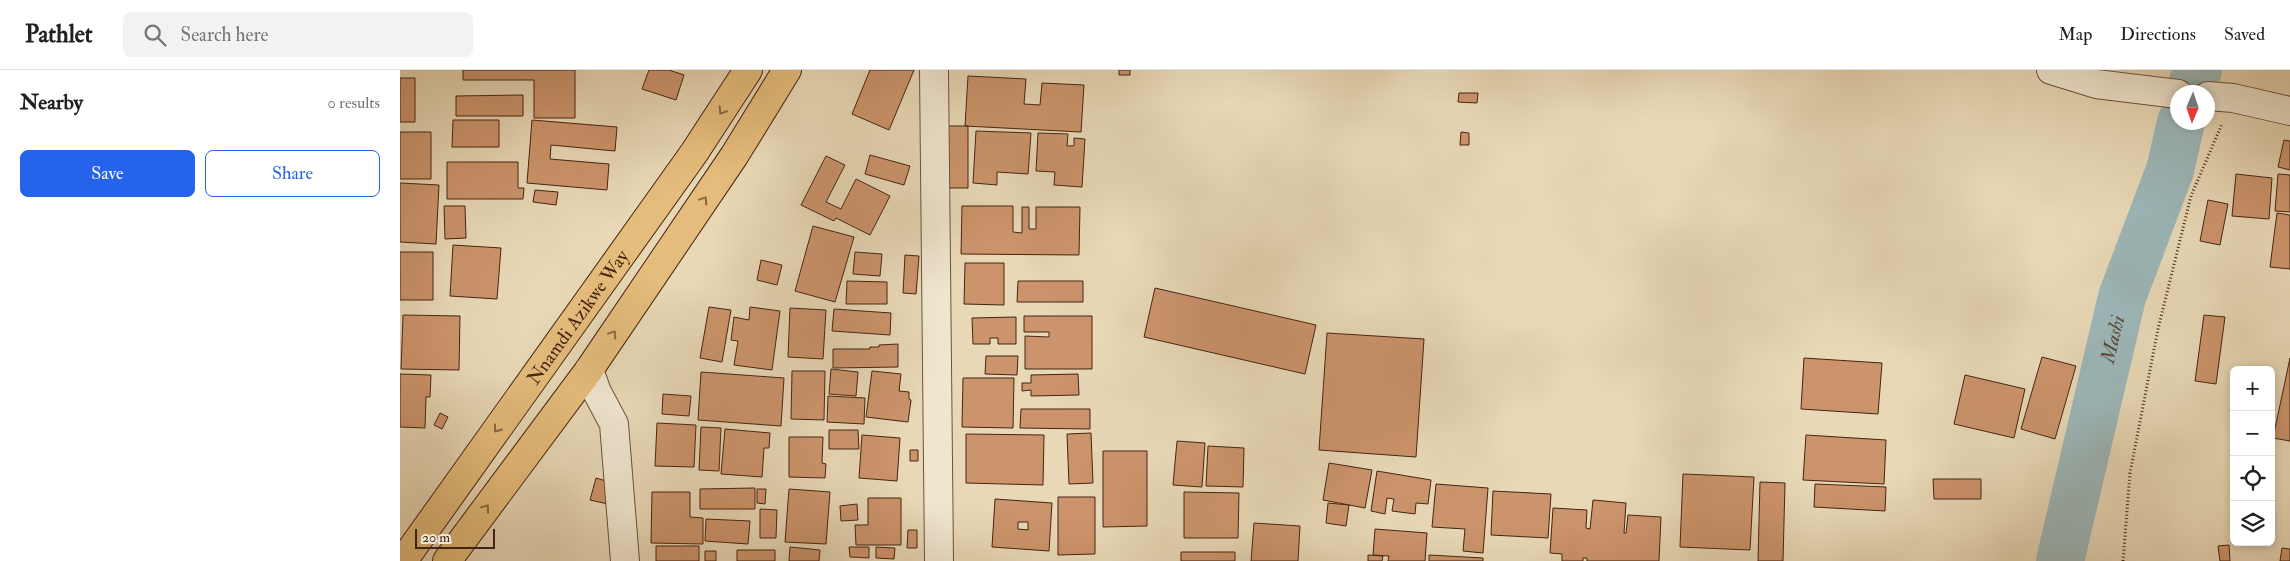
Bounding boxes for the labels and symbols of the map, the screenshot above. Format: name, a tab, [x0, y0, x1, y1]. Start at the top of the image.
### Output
north arrow	[2170, 85, 2215, 130]
one-way arrow	[719, 105, 728, 115]
one-way arrow	[698, 196, 707, 206]
street label: Nnamdi Azikwe Way	[522, 245, 635, 389]
water label: Mashi	[2095, 312, 2130, 367]
one-way arrow	[607, 331, 616, 340]
one-way arrow	[494, 423, 502, 432]
one-way arrow	[481, 505, 489, 514]
scale bar	[415, 526, 495, 549]

